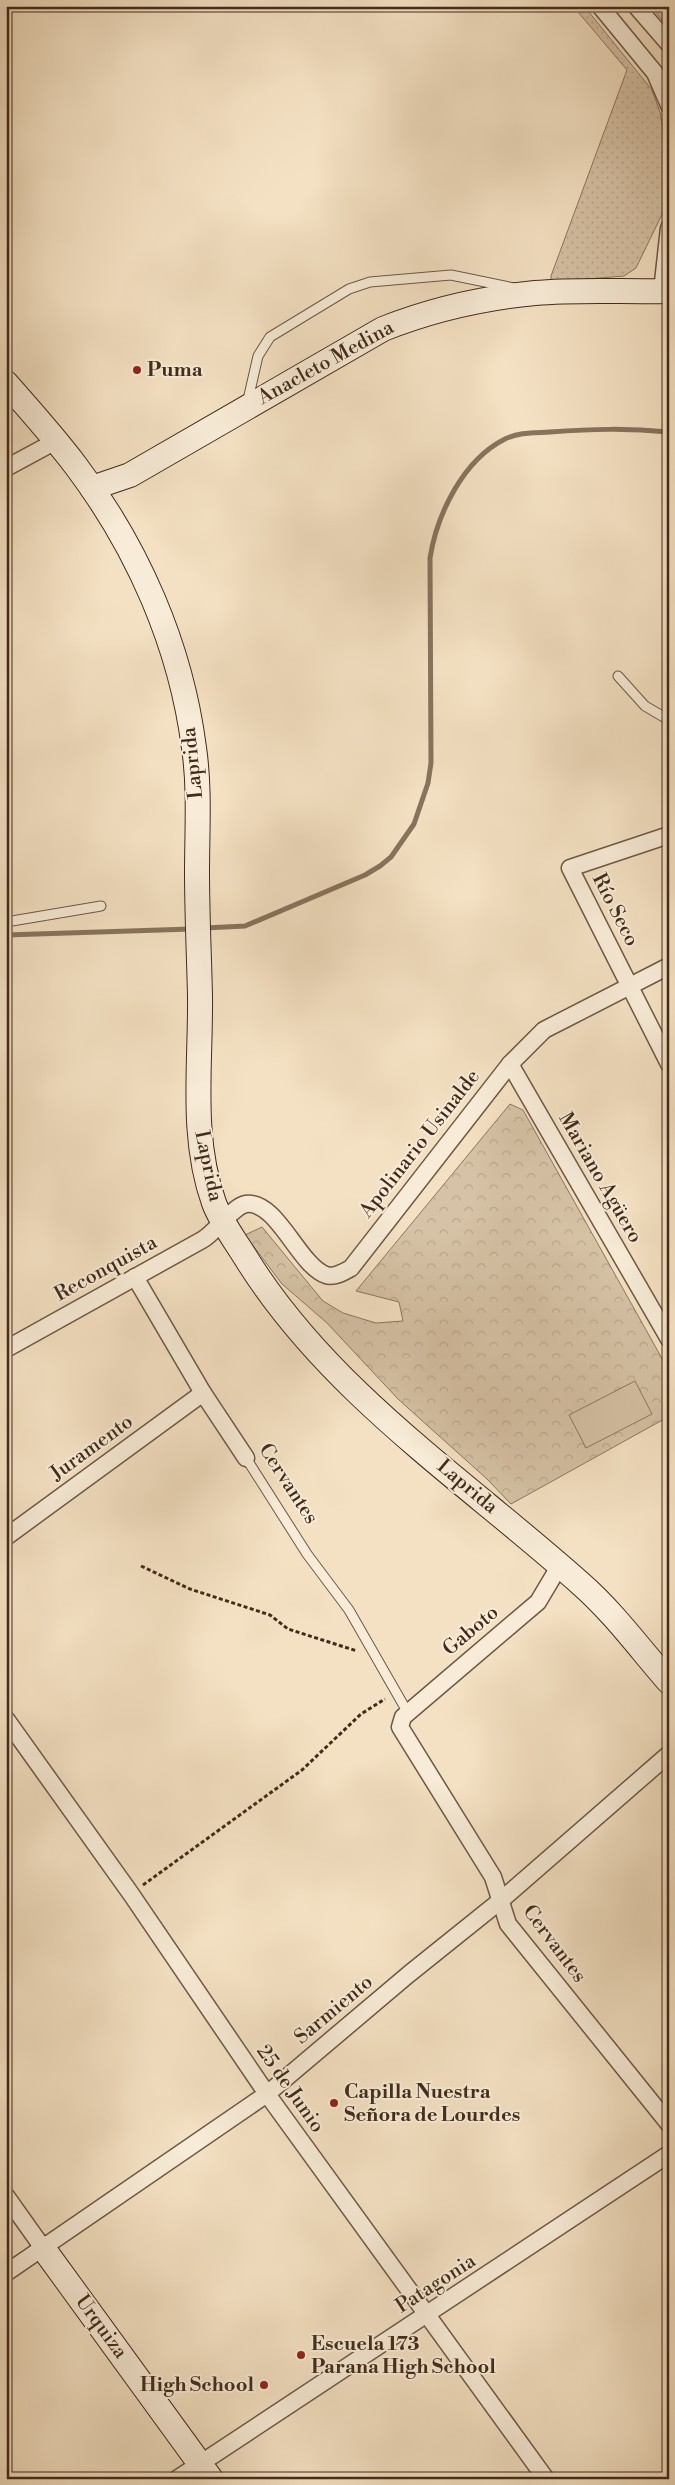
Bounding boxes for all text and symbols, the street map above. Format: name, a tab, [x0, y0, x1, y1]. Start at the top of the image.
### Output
street label: Anacleto Medina	[253, 315, 399, 411]
place label: Puma	[147, 358, 203, 383]
marker: Puma	[131, 364, 143, 376]
street label: Laprida	[177, 725, 209, 800]
street label: Río Seco	[586, 869, 644, 951]
street label: Apolinario Usinalde	[354, 1065, 486, 1224]
street label: Mariano Agüero	[553, 1108, 647, 1248]
street label: Laprida	[188, 1128, 228, 1205]
street label: Reconquista	[50, 1230, 163, 1308]
street label: Juramento	[45, 1410, 138, 1487]
street label: Cervantes	[253, 1439, 323, 1529]
street label: Laprida	[431, 1454, 503, 1520]
street label: Gaboto	[438, 1600, 504, 1662]
street label: Cervantes	[517, 1900, 591, 1988]
street label: Sarmiento	[290, 1970, 378, 2050]
street label: 25 de Junio	[251, 2040, 329, 2138]
place label: Capilla Nuestra Señora de Lourdes	[344, 2080, 520, 2128]
marker: Capilla Nuestra Señora de Lourdes	[328, 2097, 340, 2109]
street label: Patagonia	[391, 2248, 481, 2319]
street label: Urquiza	[69, 2290, 133, 2365]
place label: Escuela 173 Parana High School	[311, 2332, 496, 2380]
marker: Escuela 173 Parana High School	[295, 2349, 307, 2361]
place label: High School	[140, 2373, 254, 2398]
marker: High School	[258, 2379, 270, 2391]

